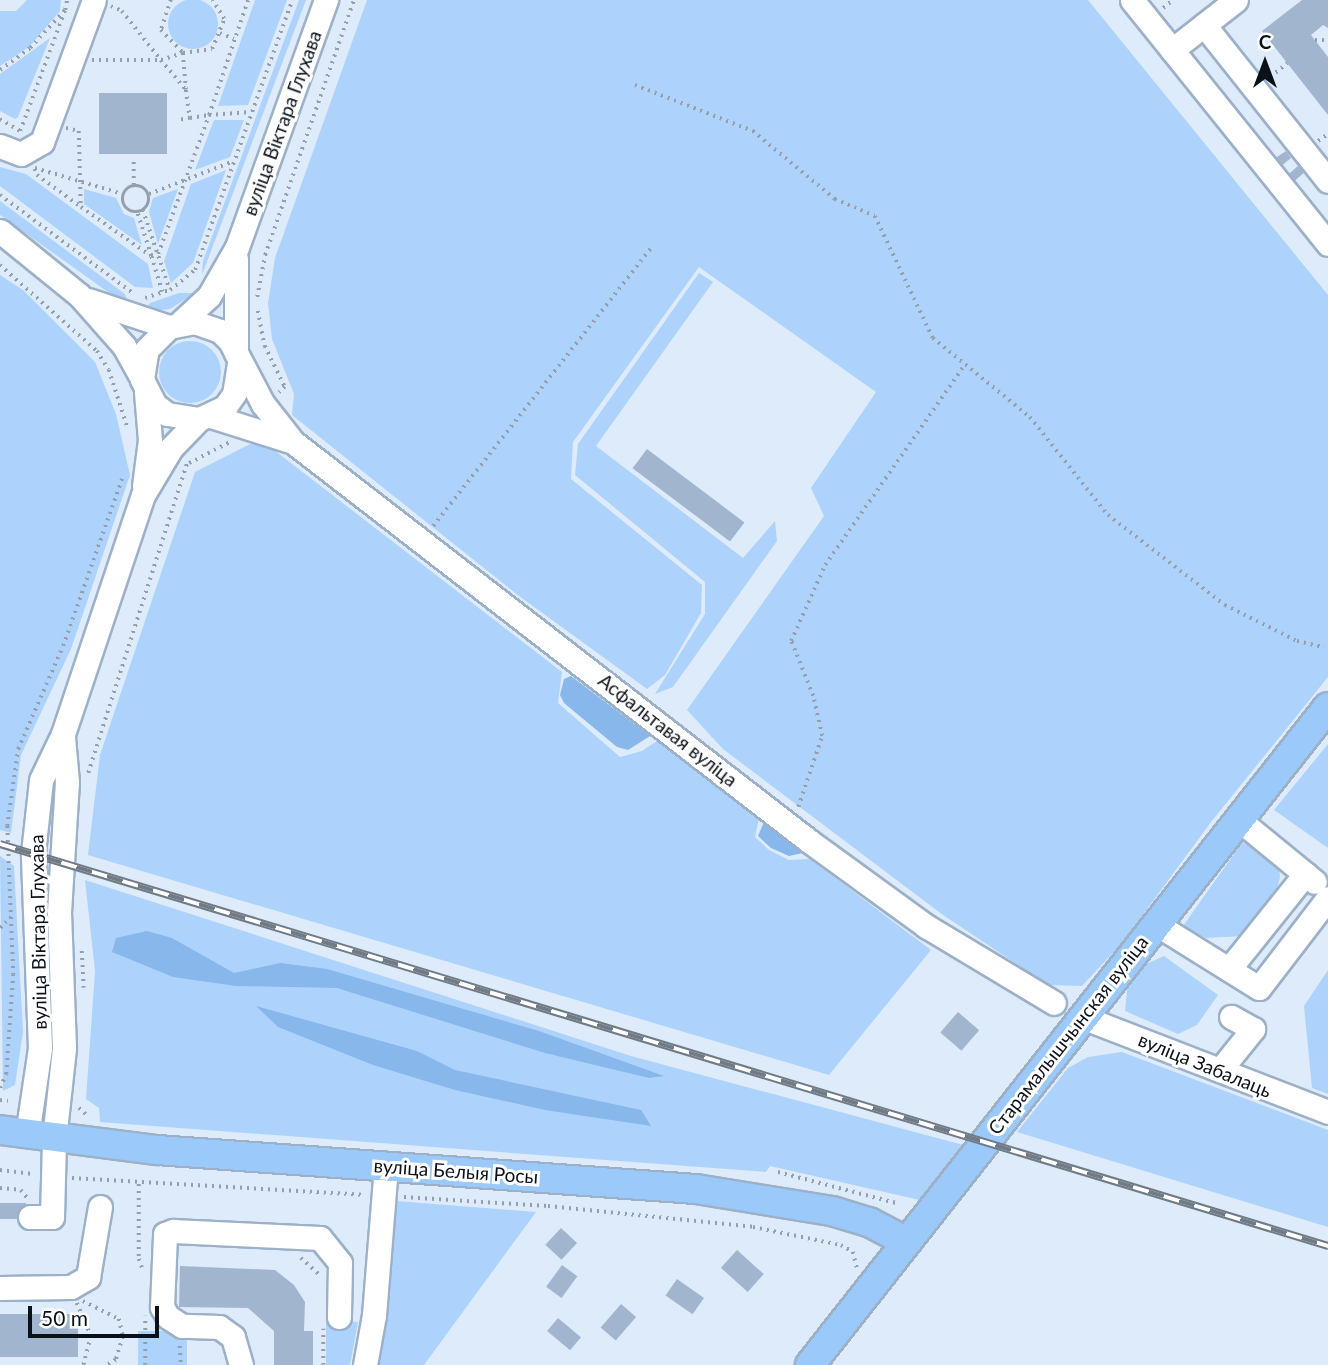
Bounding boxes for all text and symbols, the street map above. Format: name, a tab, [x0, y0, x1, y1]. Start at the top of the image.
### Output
street label: вуліца Віктара Глухава	[238, 27, 326, 219]
north arrow	[1230, 28, 1300, 98]
text: С	[1259, 30, 1271, 53]
street label: Асфальтавая вуліца	[594, 669, 742, 791]
street label: вуліца Віктара Глухава	[25, 834, 51, 1030]
street label: Старамалышчынская вуліца	[983, 931, 1153, 1139]
street label: вуліца Забалаць	[1135, 1028, 1275, 1102]
street label: вуліца Белыя Росы	[373, 1154, 539, 1188]
scale bar	[32, 1292, 163, 1336]
text: 50 m	[41, 1305, 88, 1330]

